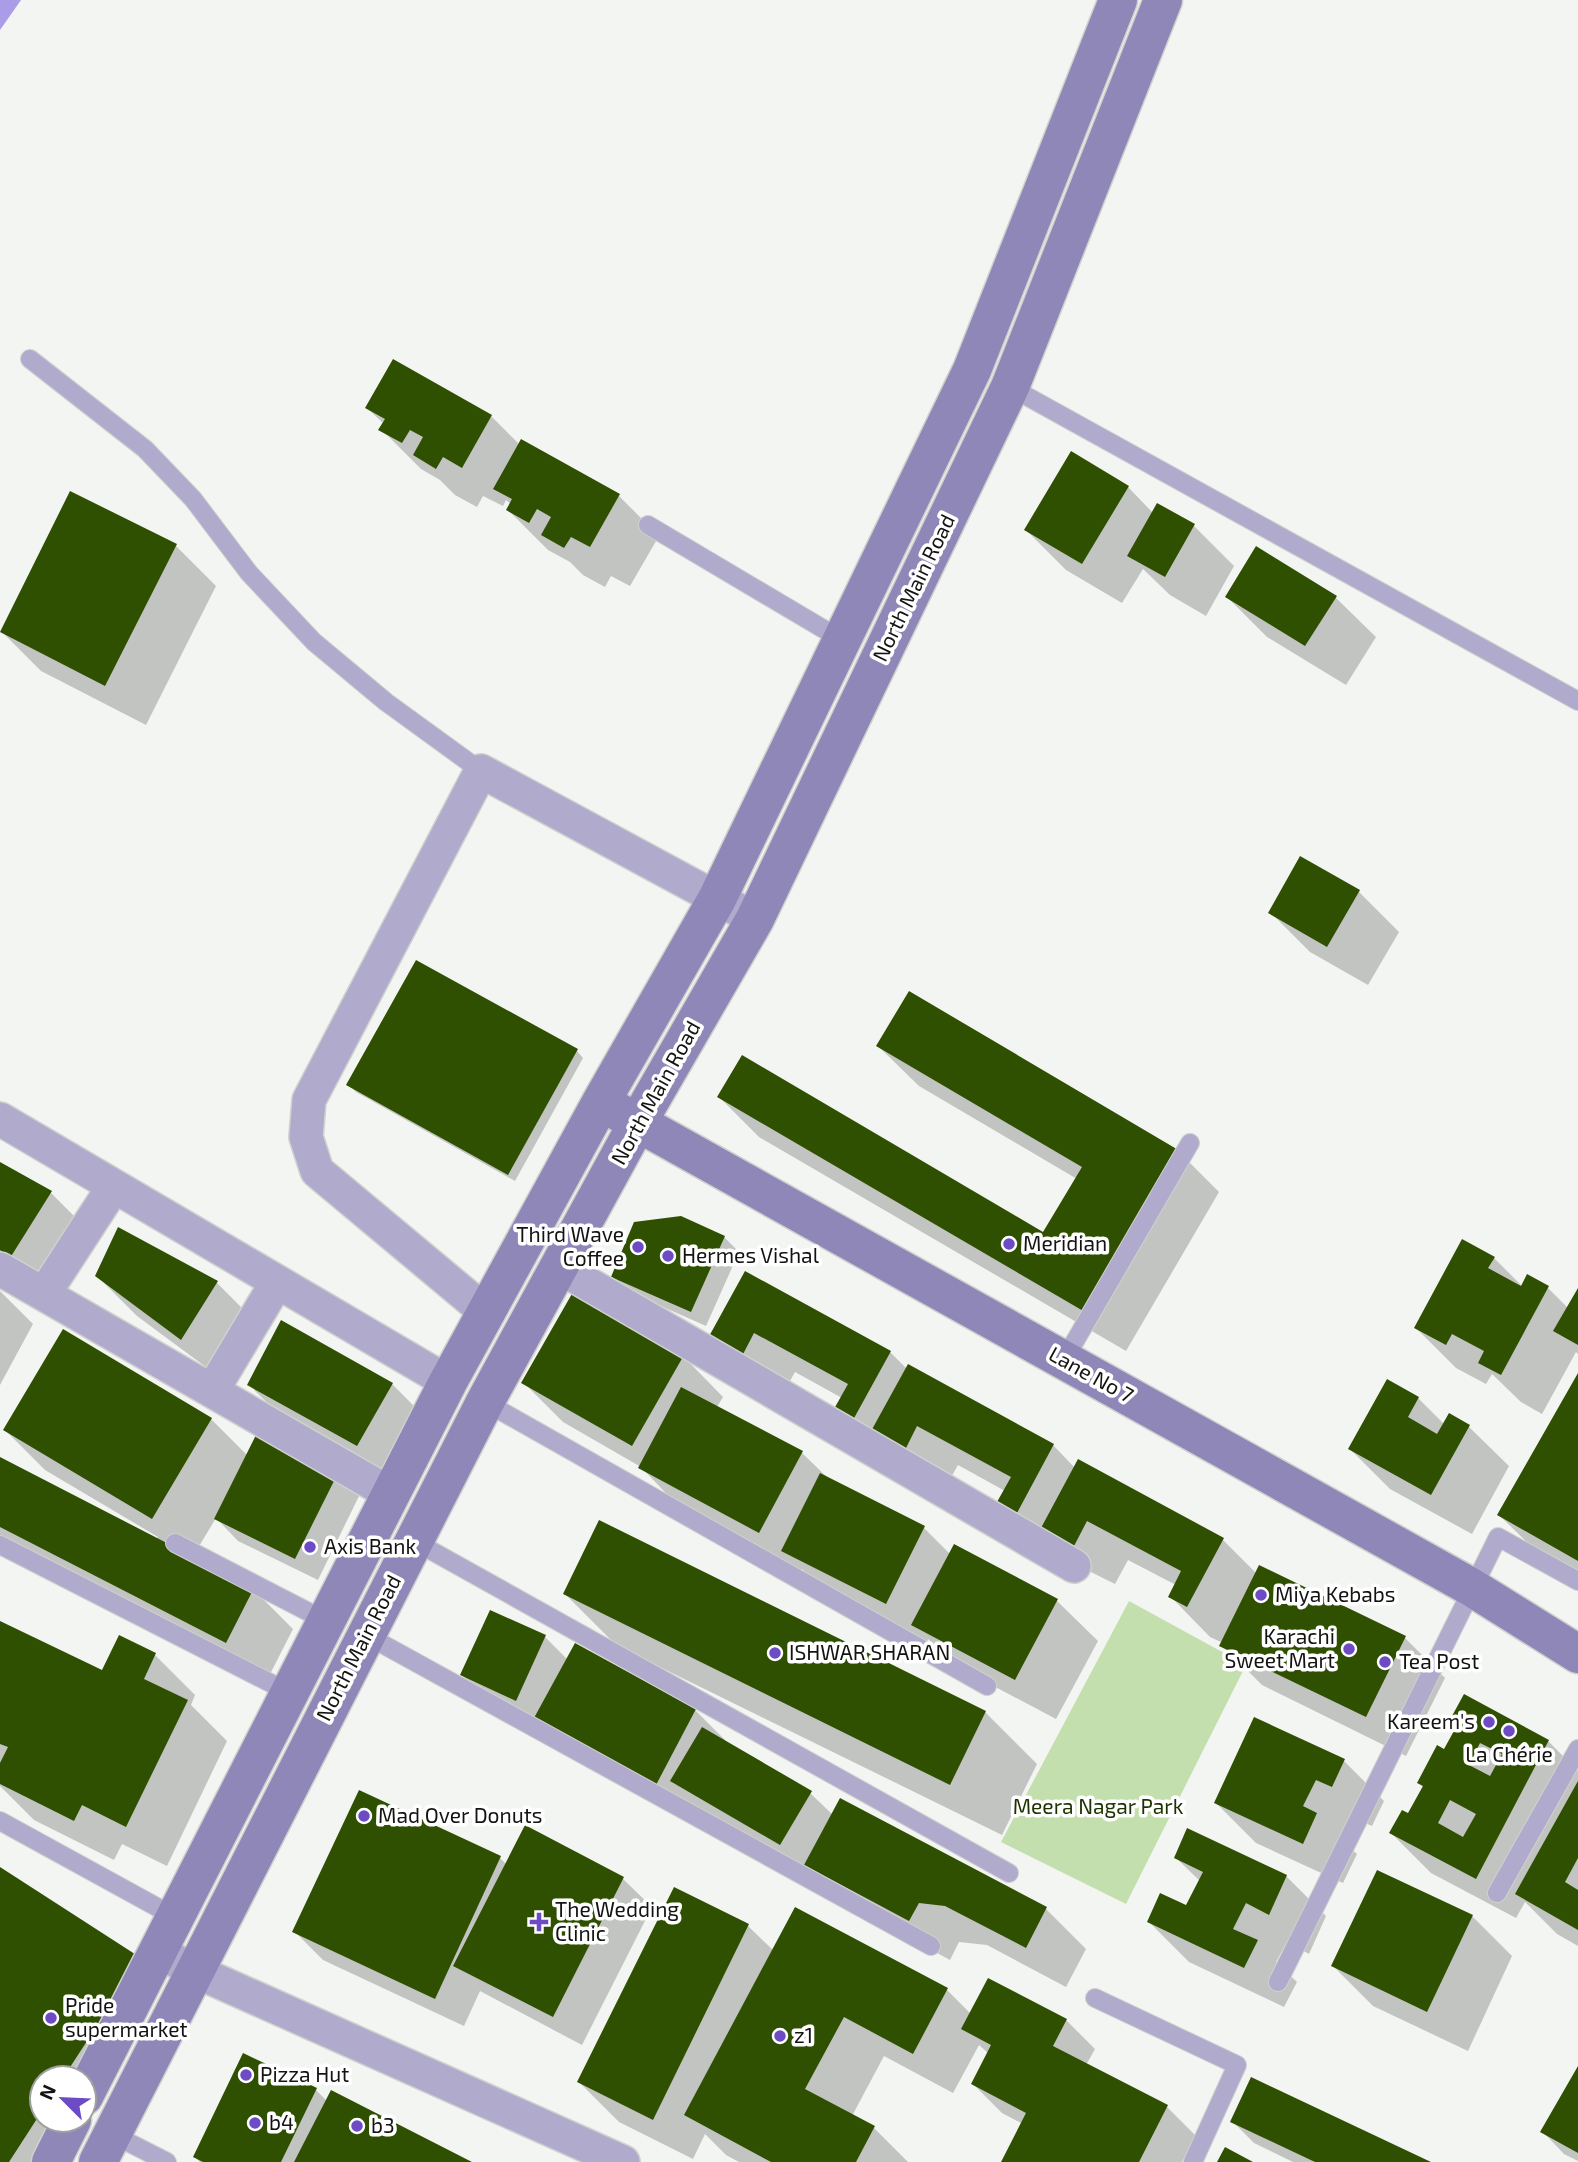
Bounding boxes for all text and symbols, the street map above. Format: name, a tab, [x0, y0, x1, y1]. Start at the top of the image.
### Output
street label: North Main Road	[866, 510, 959, 665]
street label: North Main Road	[605, 1016, 705, 1169]
place label: Third Wave Coffee	[516, 1221, 624, 1270]
place label: Meridian	[1023, 1230, 1107, 1255]
marker: Meridian	[1001, 1236, 1017, 1252]
marker: Third Wave Coffee	[630, 1239, 646, 1255]
place label: Hermes Vishal	[682, 1242, 820, 1267]
marker: Hermes Vishal	[660, 1248, 676, 1264]
street label: Lane No 7	[1045, 1340, 1139, 1407]
place label: Axis Bank	[324, 1533, 416, 1558]
marker: Axis Bank	[302, 1539, 318, 1555]
street label: North Main Road	[310, 1570, 405, 1724]
place label: Miya Kebabs	[1275, 1581, 1395, 1606]
marker: Miya Kebabs	[1253, 1587, 1269, 1603]
place label: Karachi Sweet Mart	[1224, 1623, 1335, 1672]
place label: ISHWAR SHARAN	[789, 1639, 950, 1664]
marker: Karachi Sweet Mart	[1341, 1641, 1357, 1657]
marker: ISHWAR SHARAN	[767, 1645, 783, 1661]
place label: Tea Post	[1399, 1648, 1479, 1673]
marker: Tea Post	[1377, 1654, 1393, 1670]
place label: Kareem's	[1387, 1708, 1475, 1733]
marker: Kareem's	[1481, 1714, 1497, 1730]
marker: La Chérie	[1501, 1723, 1517, 1739]
place label: La Chérie	[1465, 1741, 1553, 1766]
park label: Meera Nagar Park	[1013, 1793, 1184, 1818]
place label: Mad Over Donuts	[378, 1802, 542, 1827]
marker: Mad Over Donuts	[356, 1808, 372, 1824]
place label: The Wedding Clinic	[555, 1896, 679, 1945]
marker: The Wedding Clinic	[529, 1912, 549, 1932]
place label: Pride supermarket	[65, 1992, 188, 2041]
marker: Pride supermarket	[43, 2010, 59, 2026]
place label: z1	[794, 2022, 813, 2047]
marker: z1	[772, 2028, 788, 2044]
place label: Pizza Hut	[260, 2061, 349, 2086]
north arrow	[28, 2064, 98, 2134]
marker: Pizza Hut	[238, 2067, 254, 2083]
text: N	[34, 2081, 60, 2103]
place label: b4	[269, 2109, 294, 2134]
place label: b3	[371, 2112, 395, 2137]
marker: b4	[247, 2115, 263, 2131]
marker: b3	[349, 2118, 365, 2134]

